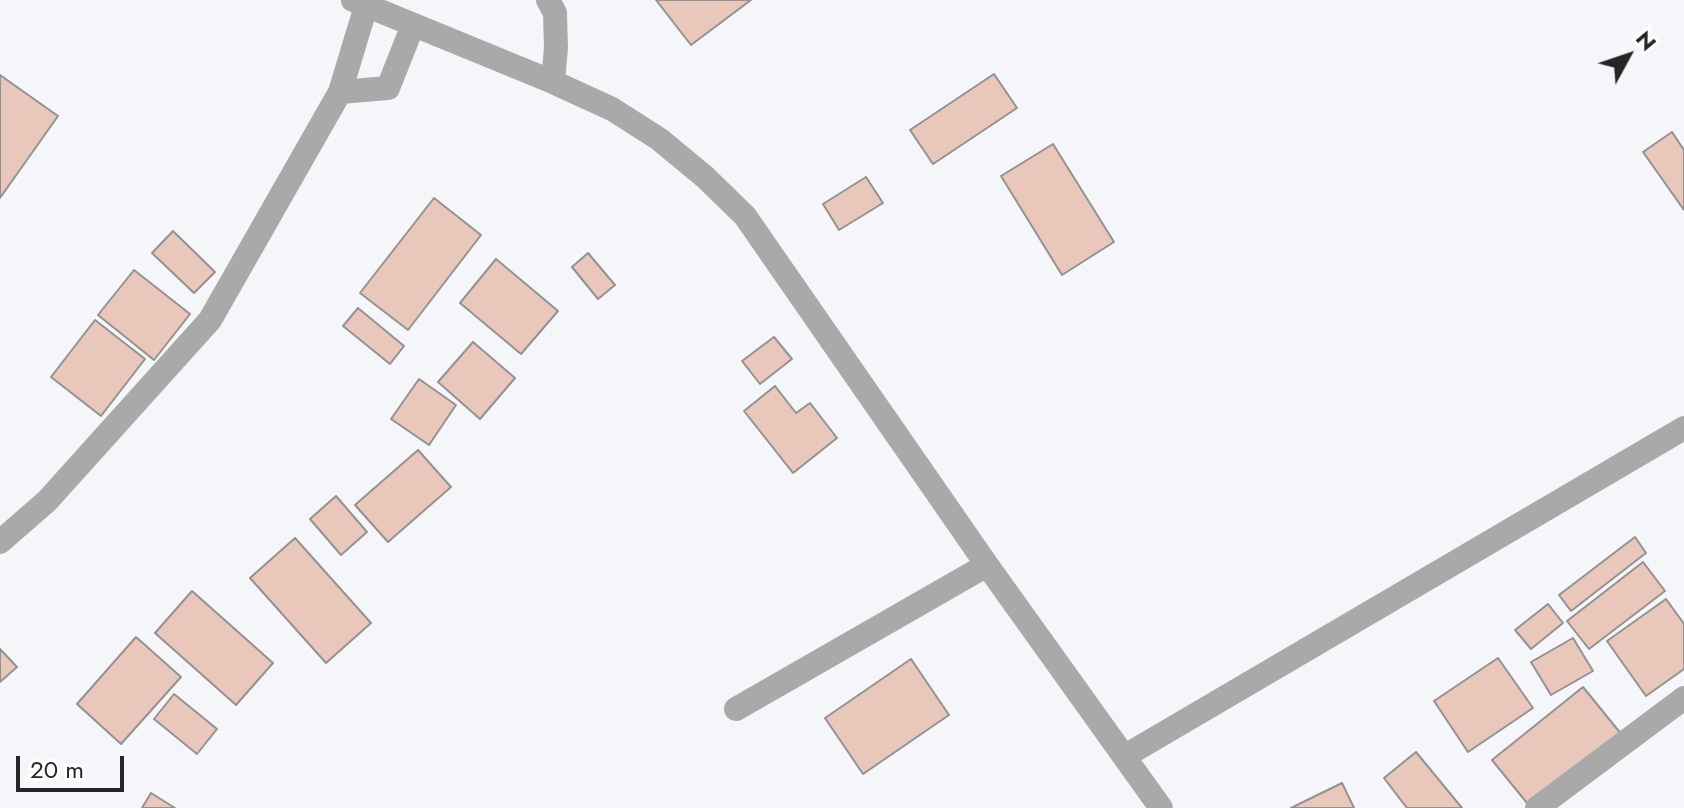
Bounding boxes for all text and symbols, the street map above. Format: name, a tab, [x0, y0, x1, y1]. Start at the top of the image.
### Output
north arrow	[1588, 16, 1668, 96]
text: N	[1629, 24, 1664, 58]
scale bar	[20, 740, 128, 790]
text: 20 m	[30, 752, 84, 787]

